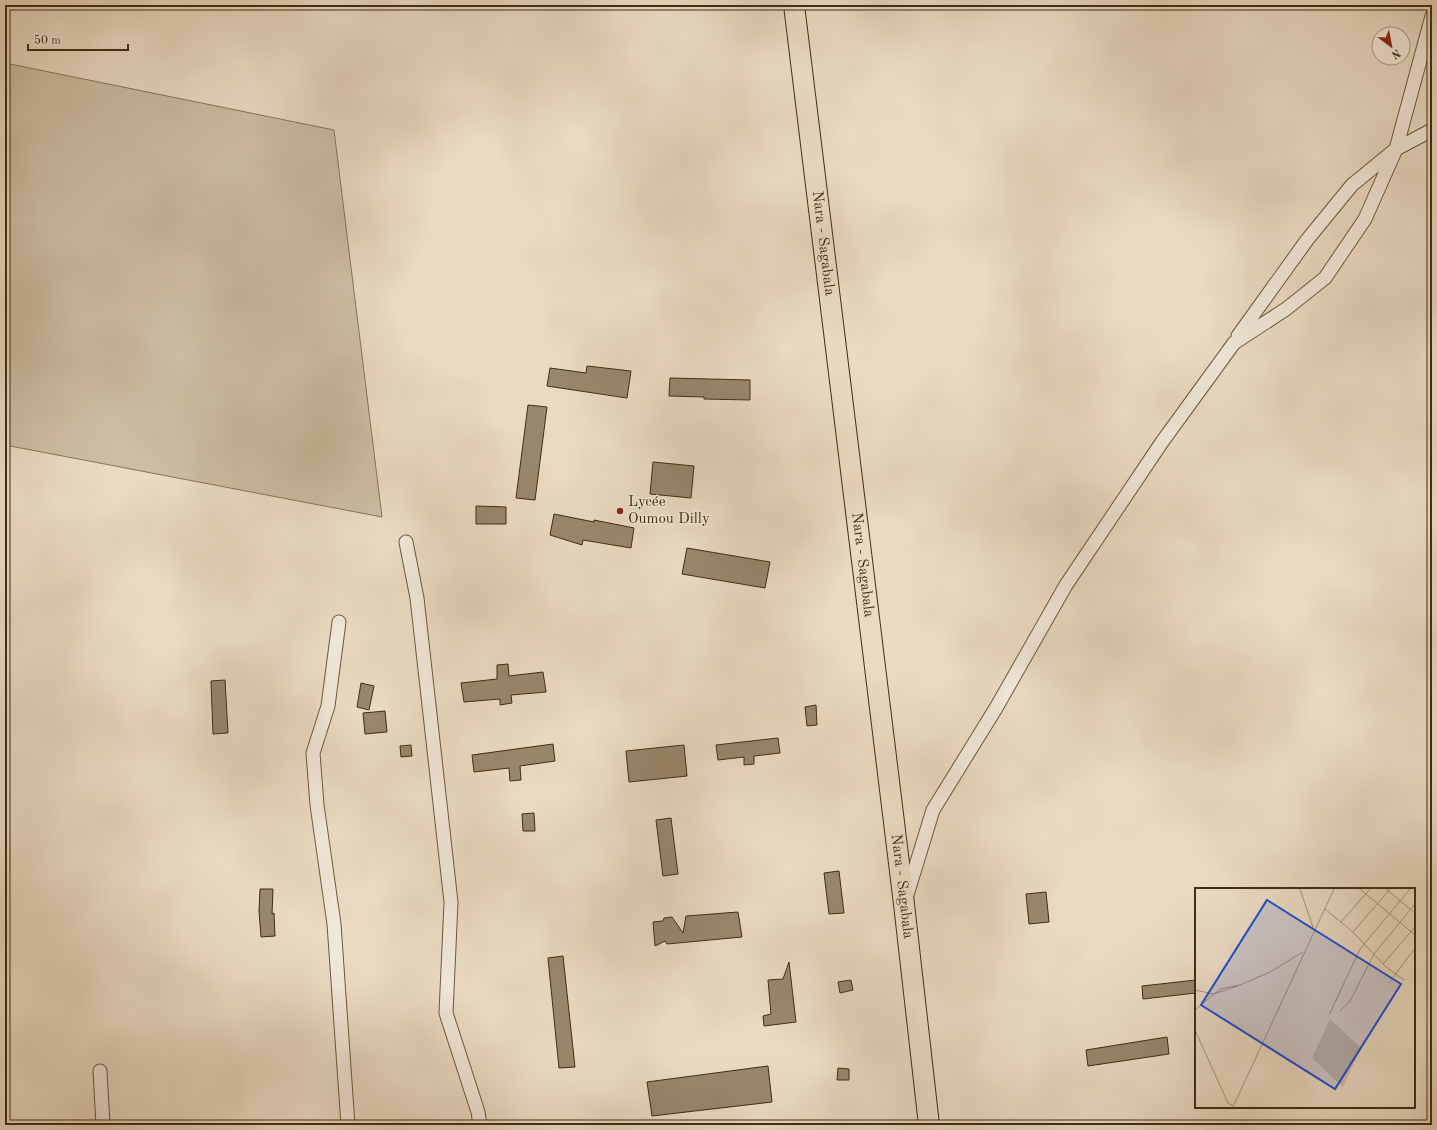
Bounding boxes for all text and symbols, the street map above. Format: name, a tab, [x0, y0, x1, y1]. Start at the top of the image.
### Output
scale bar	[28, 26, 128, 52]
north arrow	[1371, 26, 1411, 66]
text: 50 m	[34, 34, 61, 47]
text: N	[1389, 46, 1402, 60]
street label: Nara - Sagabala	[809, 190, 837, 297]
place label: Lycée Oumou Dilly	[628, 495, 710, 527]
marker: Lycée Oumou Dilly	[615, 506, 625, 516]
street label: Nara - Sagabala	[849, 512, 876, 619]
street label: Nara - Sagabala	[888, 833, 915, 940]
inset map	[1195, 888, 1415, 1108]

